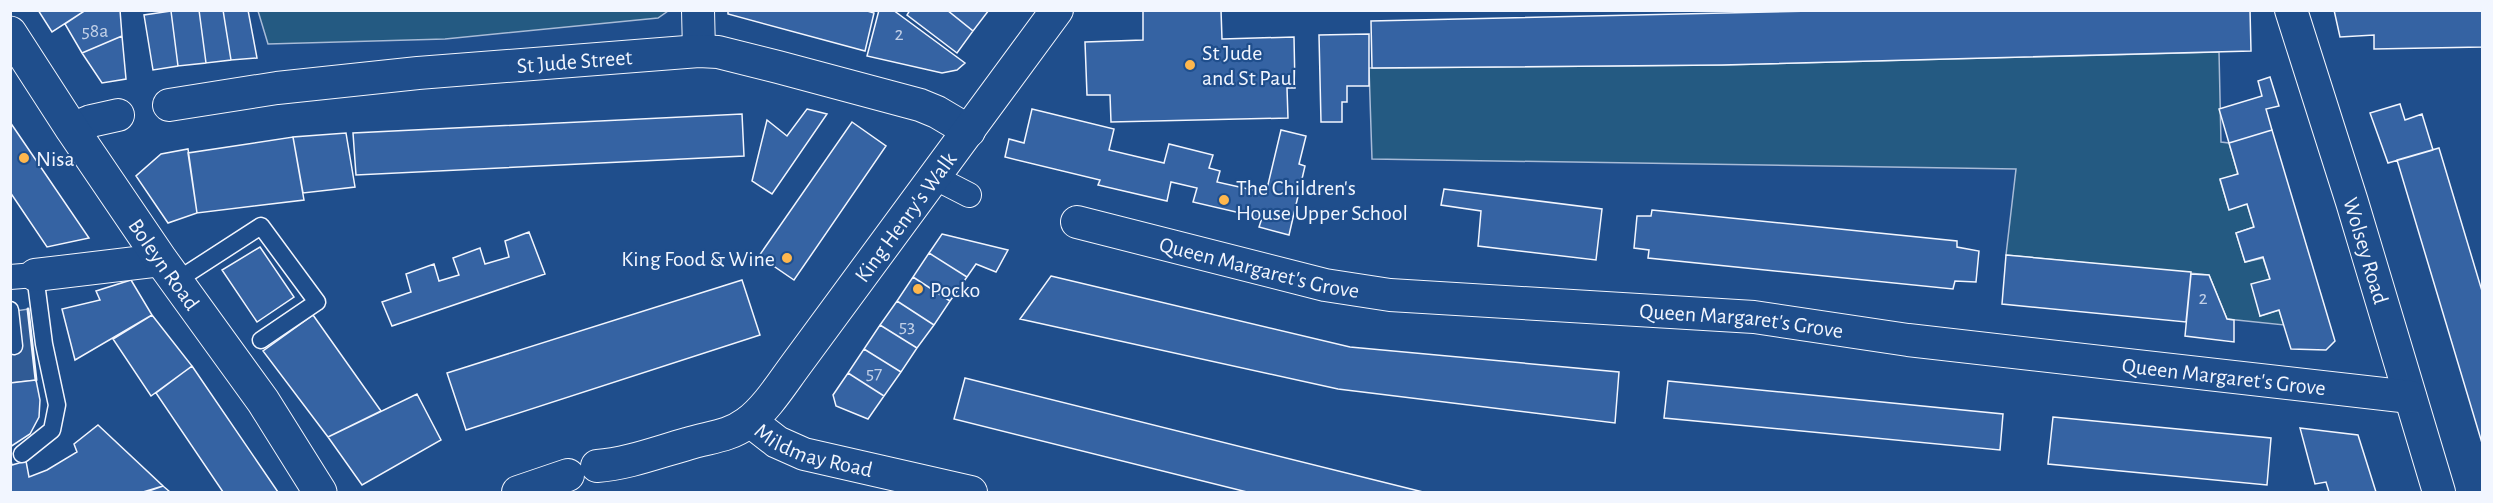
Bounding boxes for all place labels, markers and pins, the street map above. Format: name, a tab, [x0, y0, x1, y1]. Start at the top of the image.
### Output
place label: St Jude and St Paul	[1202, 42, 1297, 89]
marker: St Jude and St Paul	[1183, 58, 1197, 72]
place label: Nisa	[36, 148, 75, 170]
marker: Nisa	[17, 151, 31, 165]
place label: The Children's House Upper School	[1236, 177, 1408, 224]
marker: The Children's House Upper School	[1217, 193, 1231, 207]
place label: King Food & Wine	[621, 248, 775, 270]
marker: King Food & Wine	[780, 251, 794, 265]
place label: Pocko	[930, 279, 980, 301]
marker: Pocko	[911, 282, 925, 296]

